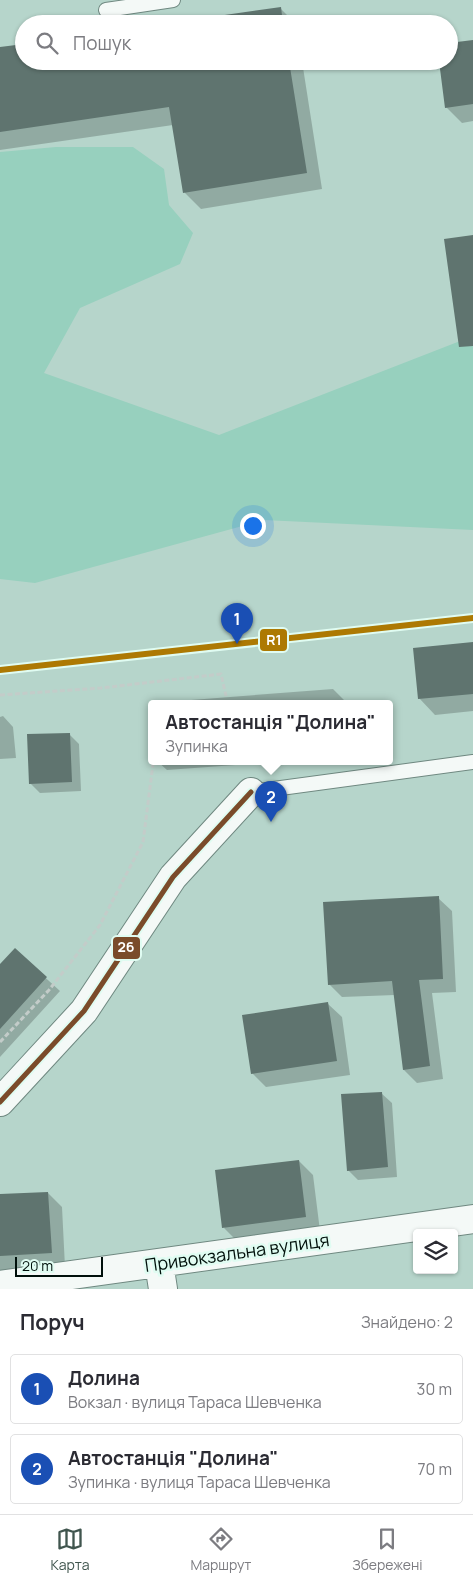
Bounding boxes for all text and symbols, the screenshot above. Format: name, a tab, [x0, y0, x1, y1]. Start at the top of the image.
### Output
search box	[15, 15, 458, 70]
icon: search	[33, 29, 61, 57]
text: Пошук	[73, 30, 131, 56]
your location	[240, 513, 266, 539]
pin: 1	[221, 603, 253, 644]
line badge: R1	[259, 628, 288, 652]
text: R1	[266, 630, 282, 649]
popup	[148, 700, 393, 765]
text: Автостанція "Долина"	[165, 709, 376, 735]
text: Зупинка	[165, 735, 228, 757]
pin: 2	[255, 781, 287, 822]
line badge: 26	[112, 936, 141, 960]
text: 26	[117, 937, 135, 956]
street label: Привокзальна вулиця	[143, 1227, 331, 1277]
map controls	[413, 1229, 458, 1274]
button: layers	[413, 1229, 458, 1274]
scale bar	[15, 1254, 102, 1277]
text: 20 m	[22, 1256, 53, 1275]
text: Поруч	[20, 1308, 85, 1336]
text: Знайдено: 2	[361, 1311, 453, 1333]
text: Долина	[68, 1365, 140, 1391]
text: 1	[33, 1378, 41, 1400]
text: 30 m	[417, 1378, 452, 1400]
text: Вокзал · вулиця Тараса Шевченка	[68, 1391, 322, 1413]
text: Автостанція "Долина"	[68, 1445, 278, 1471]
text: 2	[32, 1458, 42, 1480]
text: 70 m	[417, 1458, 452, 1480]
text: Зупинка · вулиця Тараса Шевченка	[68, 1471, 331, 1493]
tab: Карта	[50, 1525, 89, 1574]
tab: Маршрут	[190, 1525, 251, 1574]
tab: Збережені	[352, 1525, 422, 1574]

